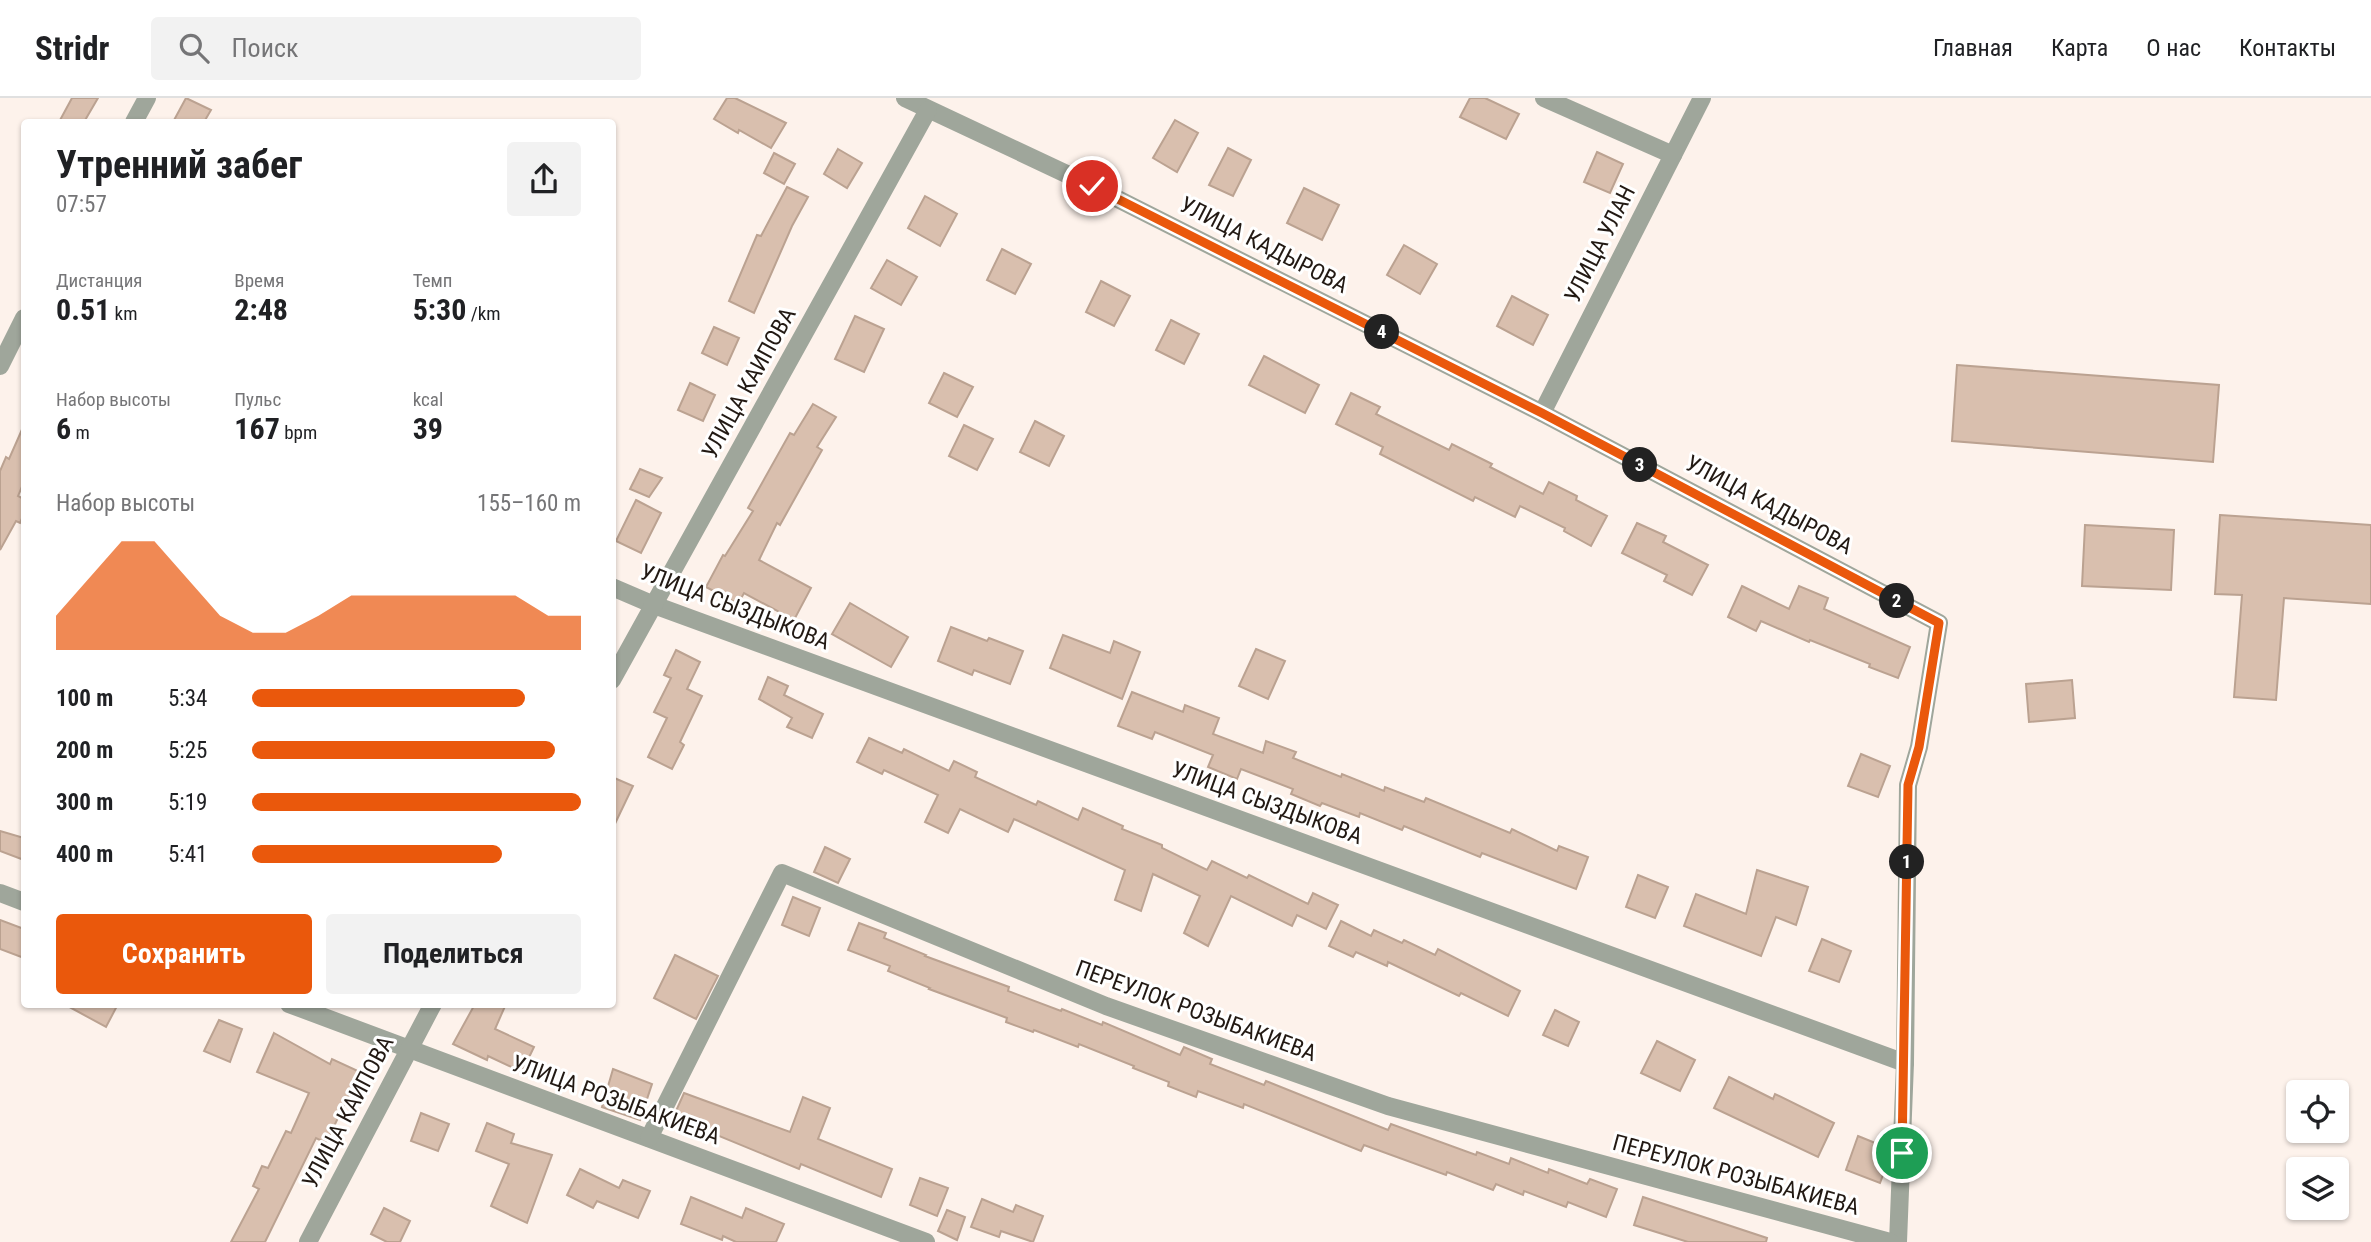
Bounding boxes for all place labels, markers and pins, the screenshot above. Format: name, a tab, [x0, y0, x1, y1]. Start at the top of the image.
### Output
pin	[1062, 156, 1122, 216]
pin: 4	[1364, 314, 1400, 350]
pin: 3	[1622, 448, 1658, 482]
pin: 2	[1880, 584, 1914, 618]
pin: 1	[1890, 844, 1924, 880]
pin	[1872, 1123, 1932, 1183]

